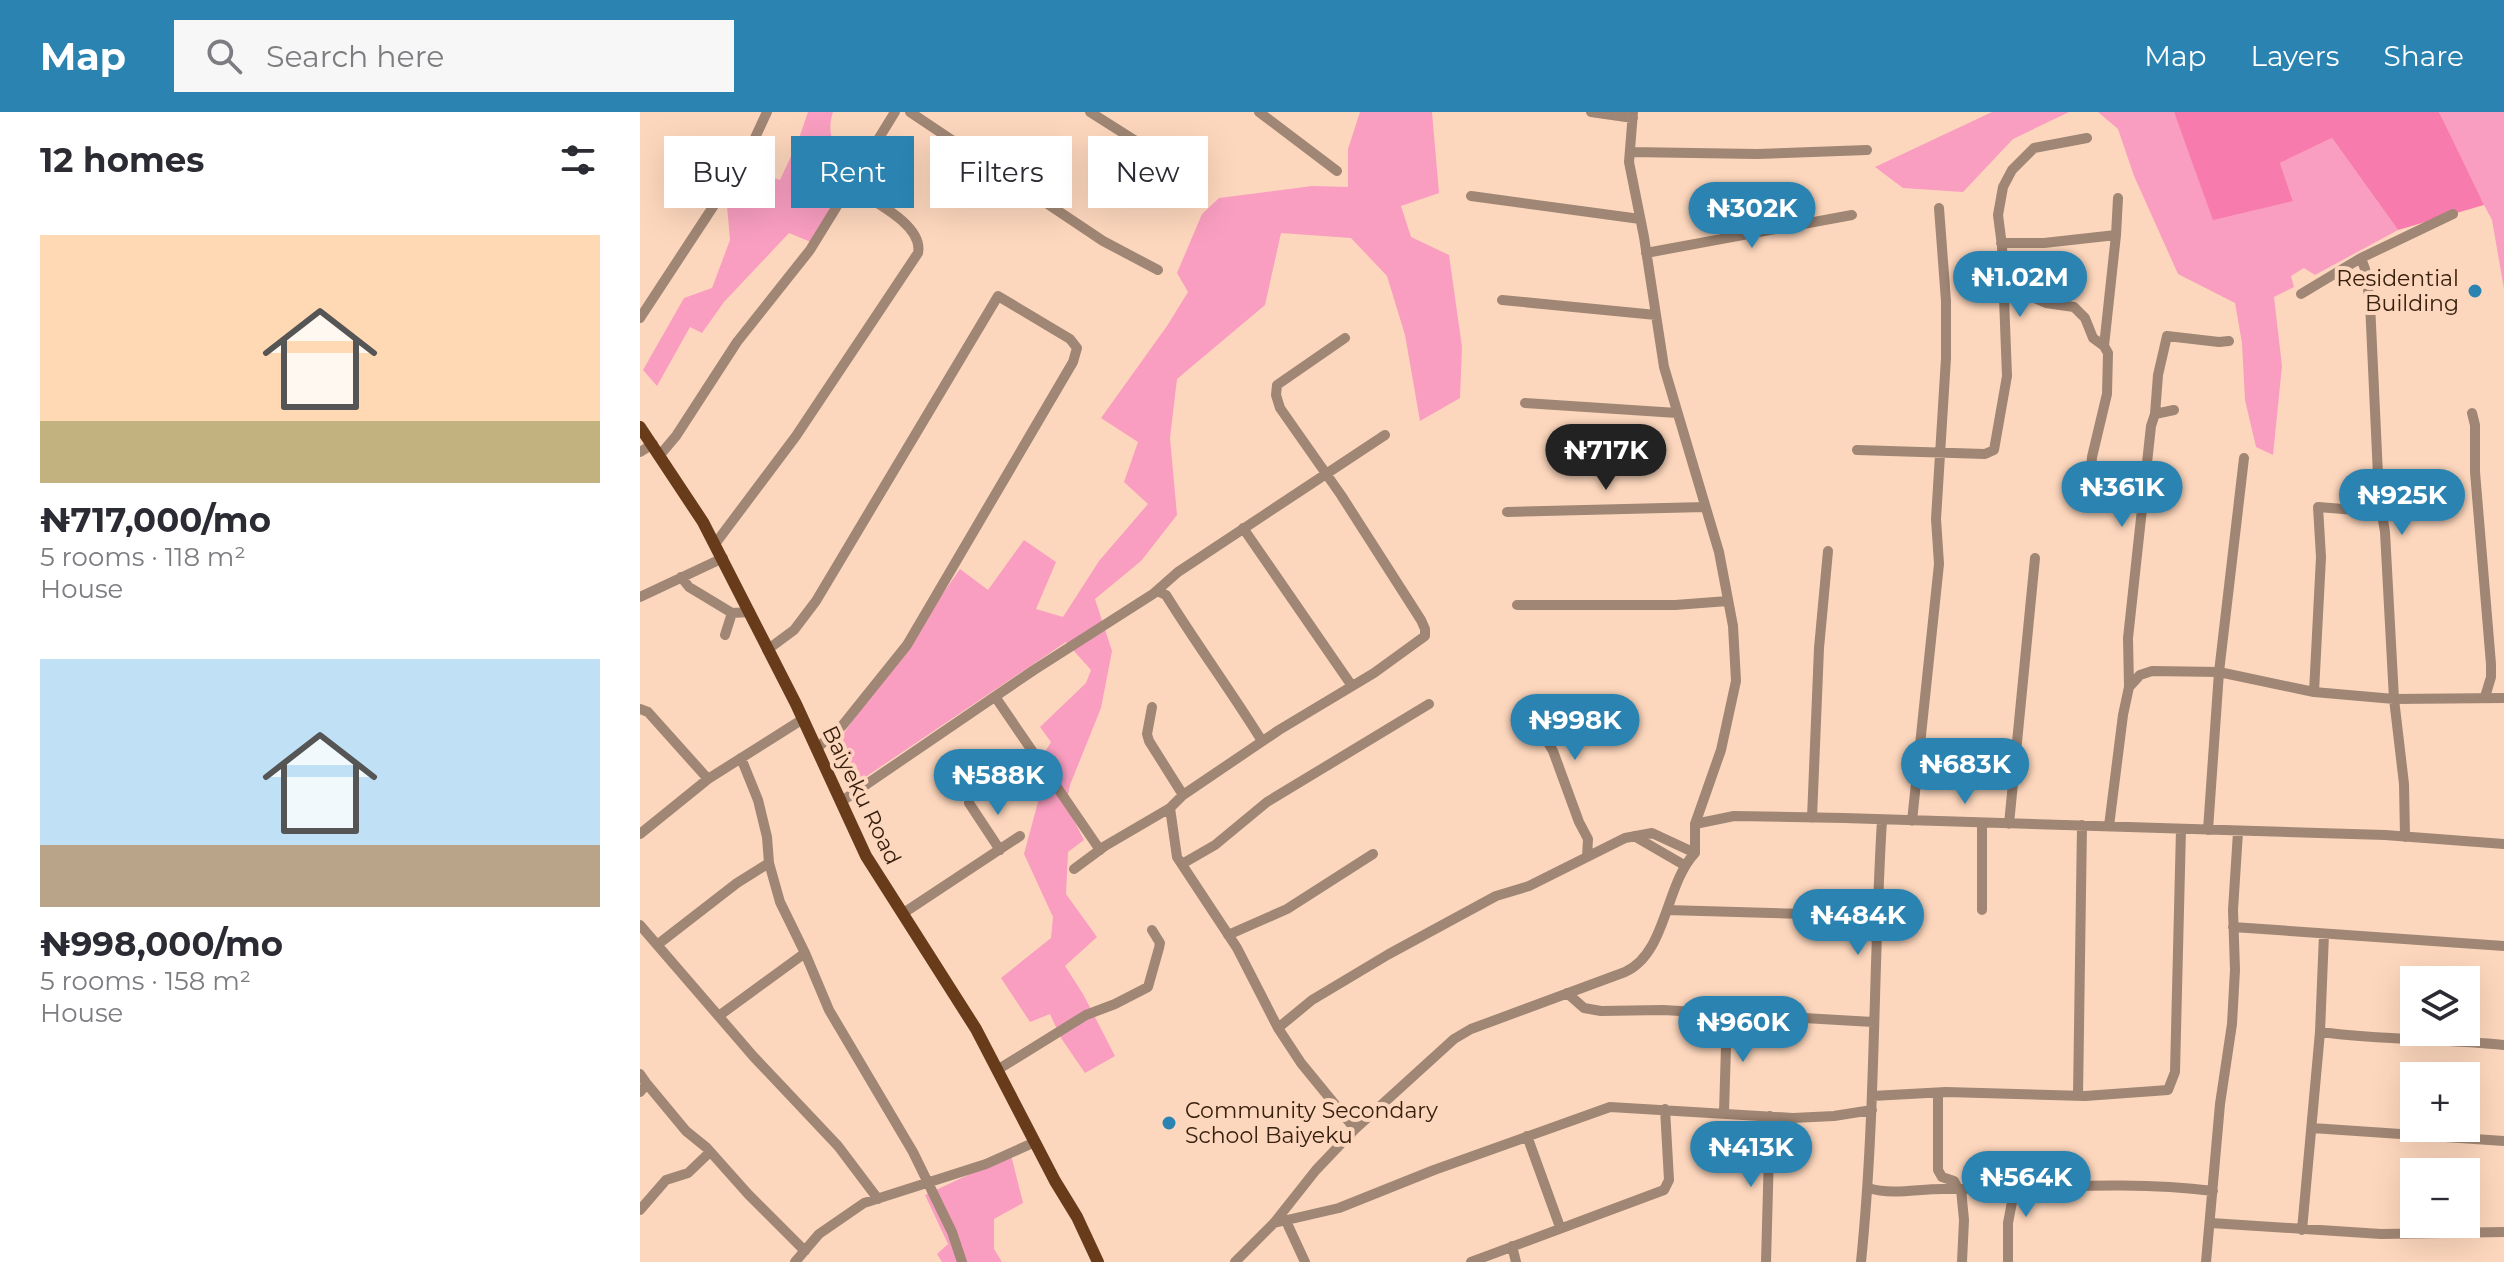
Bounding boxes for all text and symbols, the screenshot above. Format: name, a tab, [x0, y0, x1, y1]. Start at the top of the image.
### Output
search box	[174, 20, 734, 92]
text: Map	[40, 33, 126, 80]
icon: search	[202, 34, 246, 78]
text: Search here	[266, 38, 444, 75]
text: Map	[2144, 39, 2207, 73]
text: Layers	[2251, 39, 2340, 73]
text: Share	[2384, 39, 2464, 73]
chip: Buy	[664, 136, 775, 208]
chip: Rent	[791, 136, 914, 208]
chip: Filters	[930, 136, 1072, 208]
chip: New	[1088, 136, 1208, 208]
icon: filters	[556, 138, 600, 182]
text: 12 homes	[40, 139, 204, 181]
pin: ₦302K	[1696, 182, 1808, 250]
text: ₦302K	[1706, 192, 1798, 224]
pin: ₦1.02M	[1955, 251, 2085, 319]
text: ₦1.02M	[1971, 261, 2069, 293]
place label: Residential Building	[2336, 265, 2459, 317]
marker: Residential Building	[2466, 282, 2484, 300]
icon: home	[248, 287, 392, 431]
pin: ₦717K	[1550, 424, 1662, 492]
text: ₦717K	[1563, 434, 1649, 466]
pin: ₦361K	[2066, 461, 2178, 529]
pin: ₦925K	[2346, 469, 2458, 537]
text: ₦361K	[2080, 471, 2164, 503]
text: ₦925K	[2357, 479, 2447, 511]
text: ₦717,000/mo	[40, 499, 271, 541]
text: 5 rooms · 118 m²	[40, 541, 246, 573]
text: House	[40, 573, 123, 605]
pin: ₦998K	[1519, 694, 1631, 762]
text: ₦998K	[1528, 704, 1622, 736]
icon: home	[248, 711, 392, 855]
street label: Baiyeku Road	[816, 721, 907, 869]
pin: ₦683K	[1909, 738, 2021, 806]
text: ₦683K	[1919, 748, 2011, 780]
pin: ₦588K	[942, 749, 1054, 817]
text: ₦588K	[952, 759, 1044, 791]
pin: ₦484K	[1802, 889, 1914, 957]
text: ₦484K	[1810, 899, 1906, 931]
text: ₦998,000/mo	[40, 923, 283, 965]
text: 5 rooms · 158 m²	[40, 965, 251, 997]
map controls	[2400, 966, 2480, 1238]
button: layers	[2400, 966, 2480, 1046]
pin: ₦960K	[1687, 996, 1799, 1064]
text: House	[40, 997, 123, 1029]
text: ₦960K	[1696, 1006, 1790, 1038]
button: +	[2400, 1062, 2480, 1142]
place label: Community Secondary School Baiyeku	[1185, 1097, 1438, 1149]
marker: Community Secondary School Baiyeku	[1160, 1114, 1178, 1132]
pin: ₦413K	[1695, 1121, 1807, 1189]
text: ₦413K	[1708, 1131, 1794, 1163]
pin: ₦564K	[1970, 1151, 2082, 1219]
button: −	[2400, 1158, 2480, 1238]
text: ₦564K	[1980, 1161, 2072, 1193]

